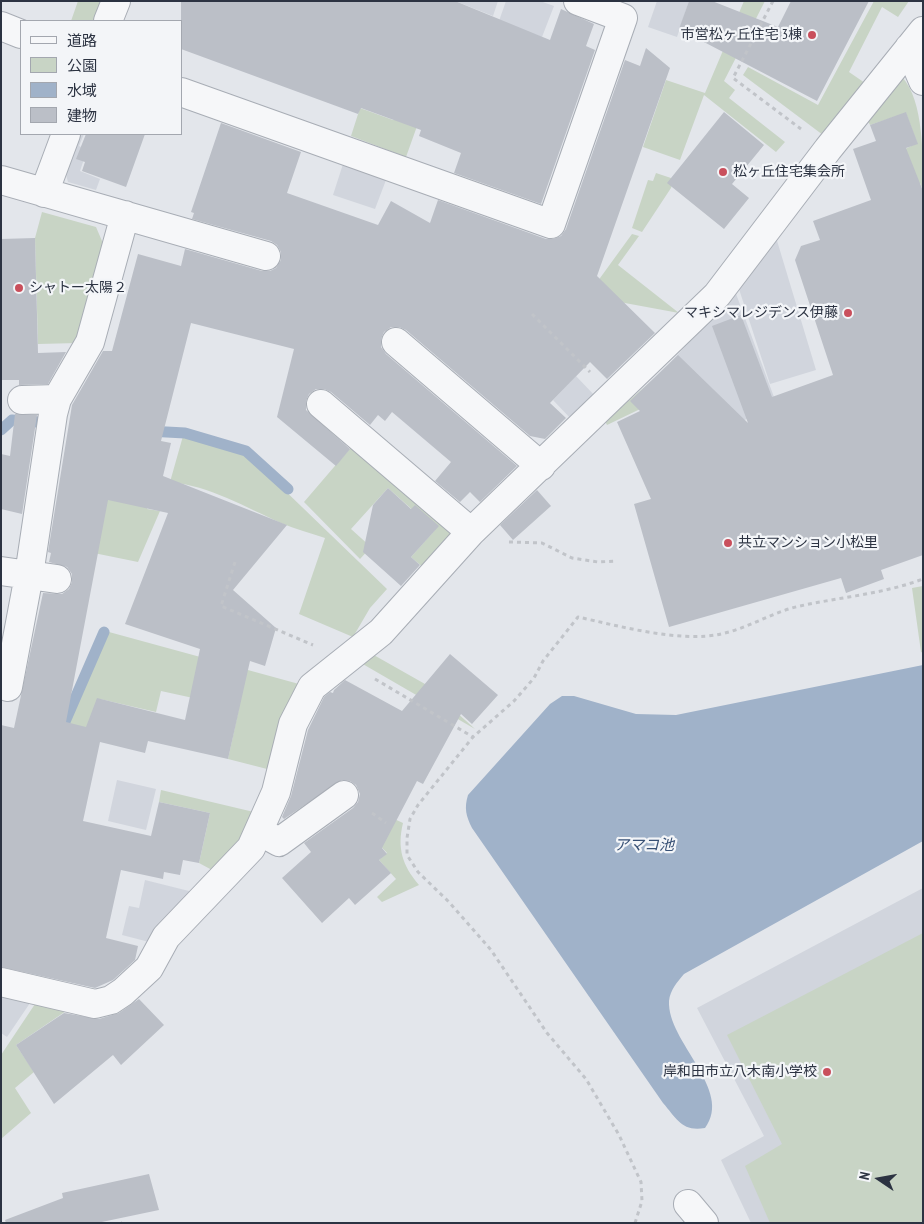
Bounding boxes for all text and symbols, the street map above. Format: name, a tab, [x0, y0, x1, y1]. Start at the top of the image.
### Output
legend	[20, 20, 182, 135]
place label: 市営松ヶ丘住宅 3棟	[681, 27, 802, 43]
marker: 市営松ヶ丘住宅 3棟	[806, 29, 818, 41]
text: 道路	[67, 31, 97, 50]
text: 公園	[67, 56, 97, 75]
text: 水域	[67, 81, 97, 100]
text: 建物	[67, 106, 97, 125]
place label: 松ヶ丘住宅集会所	[733, 164, 845, 180]
marker: 松ヶ丘住宅集会所	[717, 166, 729, 178]
place label: シャトー太陽２	[29, 280, 127, 296]
marker: シャトー太陽２	[13, 282, 25, 294]
place label: マキシマレジデンス伊藤	[684, 305, 838, 321]
marker: マキシマレジデンス伊藤	[842, 307, 854, 319]
place label: 共立マンション小松里	[738, 535, 878, 551]
marker: 共立マンション小松里	[722, 537, 734, 549]
water label: アマコ池	[614, 837, 674, 855]
place label: 岸和田市立八木南小学校	[663, 1064, 817, 1080]
marker: 岸和田市立八木南小学校	[821, 1066, 833, 1078]
north arrow	[854, 1154, 904, 1204]
text: N	[855, 1170, 874, 1181]

